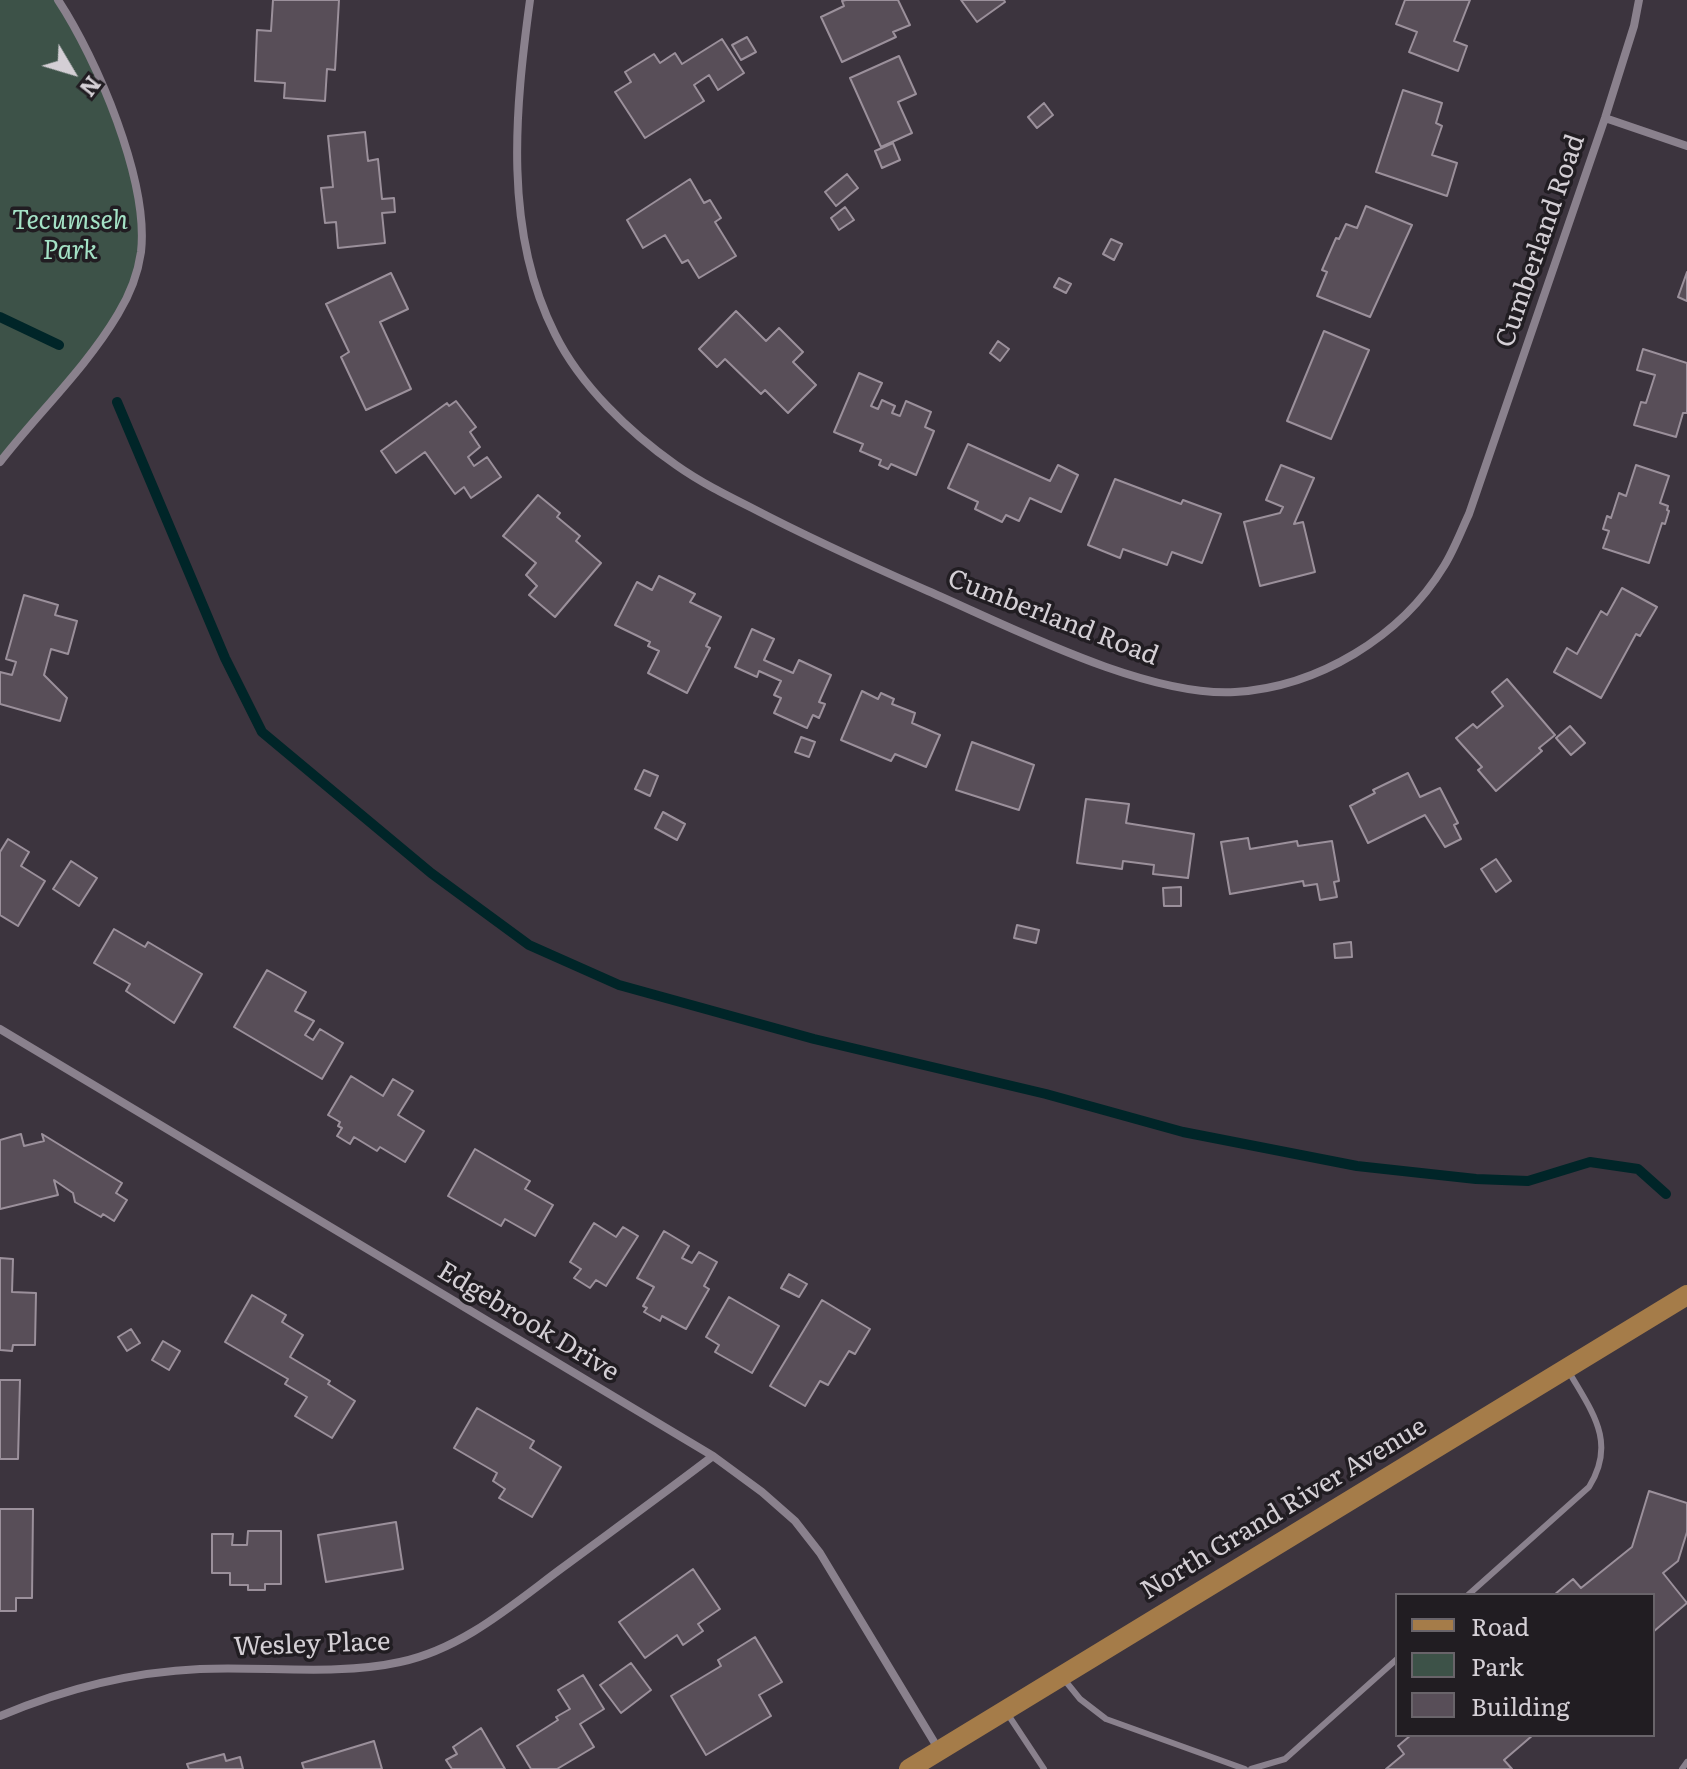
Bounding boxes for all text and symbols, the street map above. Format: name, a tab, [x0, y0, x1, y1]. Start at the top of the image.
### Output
north arrow	[32, 32, 112, 112]
text: N	[73, 70, 110, 105]
street label: Cumberland Road	[1490, 130, 1592, 352]
park label: Tecumseh Park	[12, 205, 128, 266]
street label: Cumberland Road	[943, 563, 1163, 673]
street label: Edgebrook Drive	[432, 1256, 624, 1388]
street label: North Grand River Avenue	[1135, 1411, 1433, 1607]
legend	[1395, 1593, 1655, 1737]
text: Road	[1471, 1608, 1529, 1643]
street label: Wesley Place	[233, 1627, 391, 1663]
text: Park	[1471, 1648, 1524, 1683]
text: Building	[1471, 1688, 1570, 1723]

